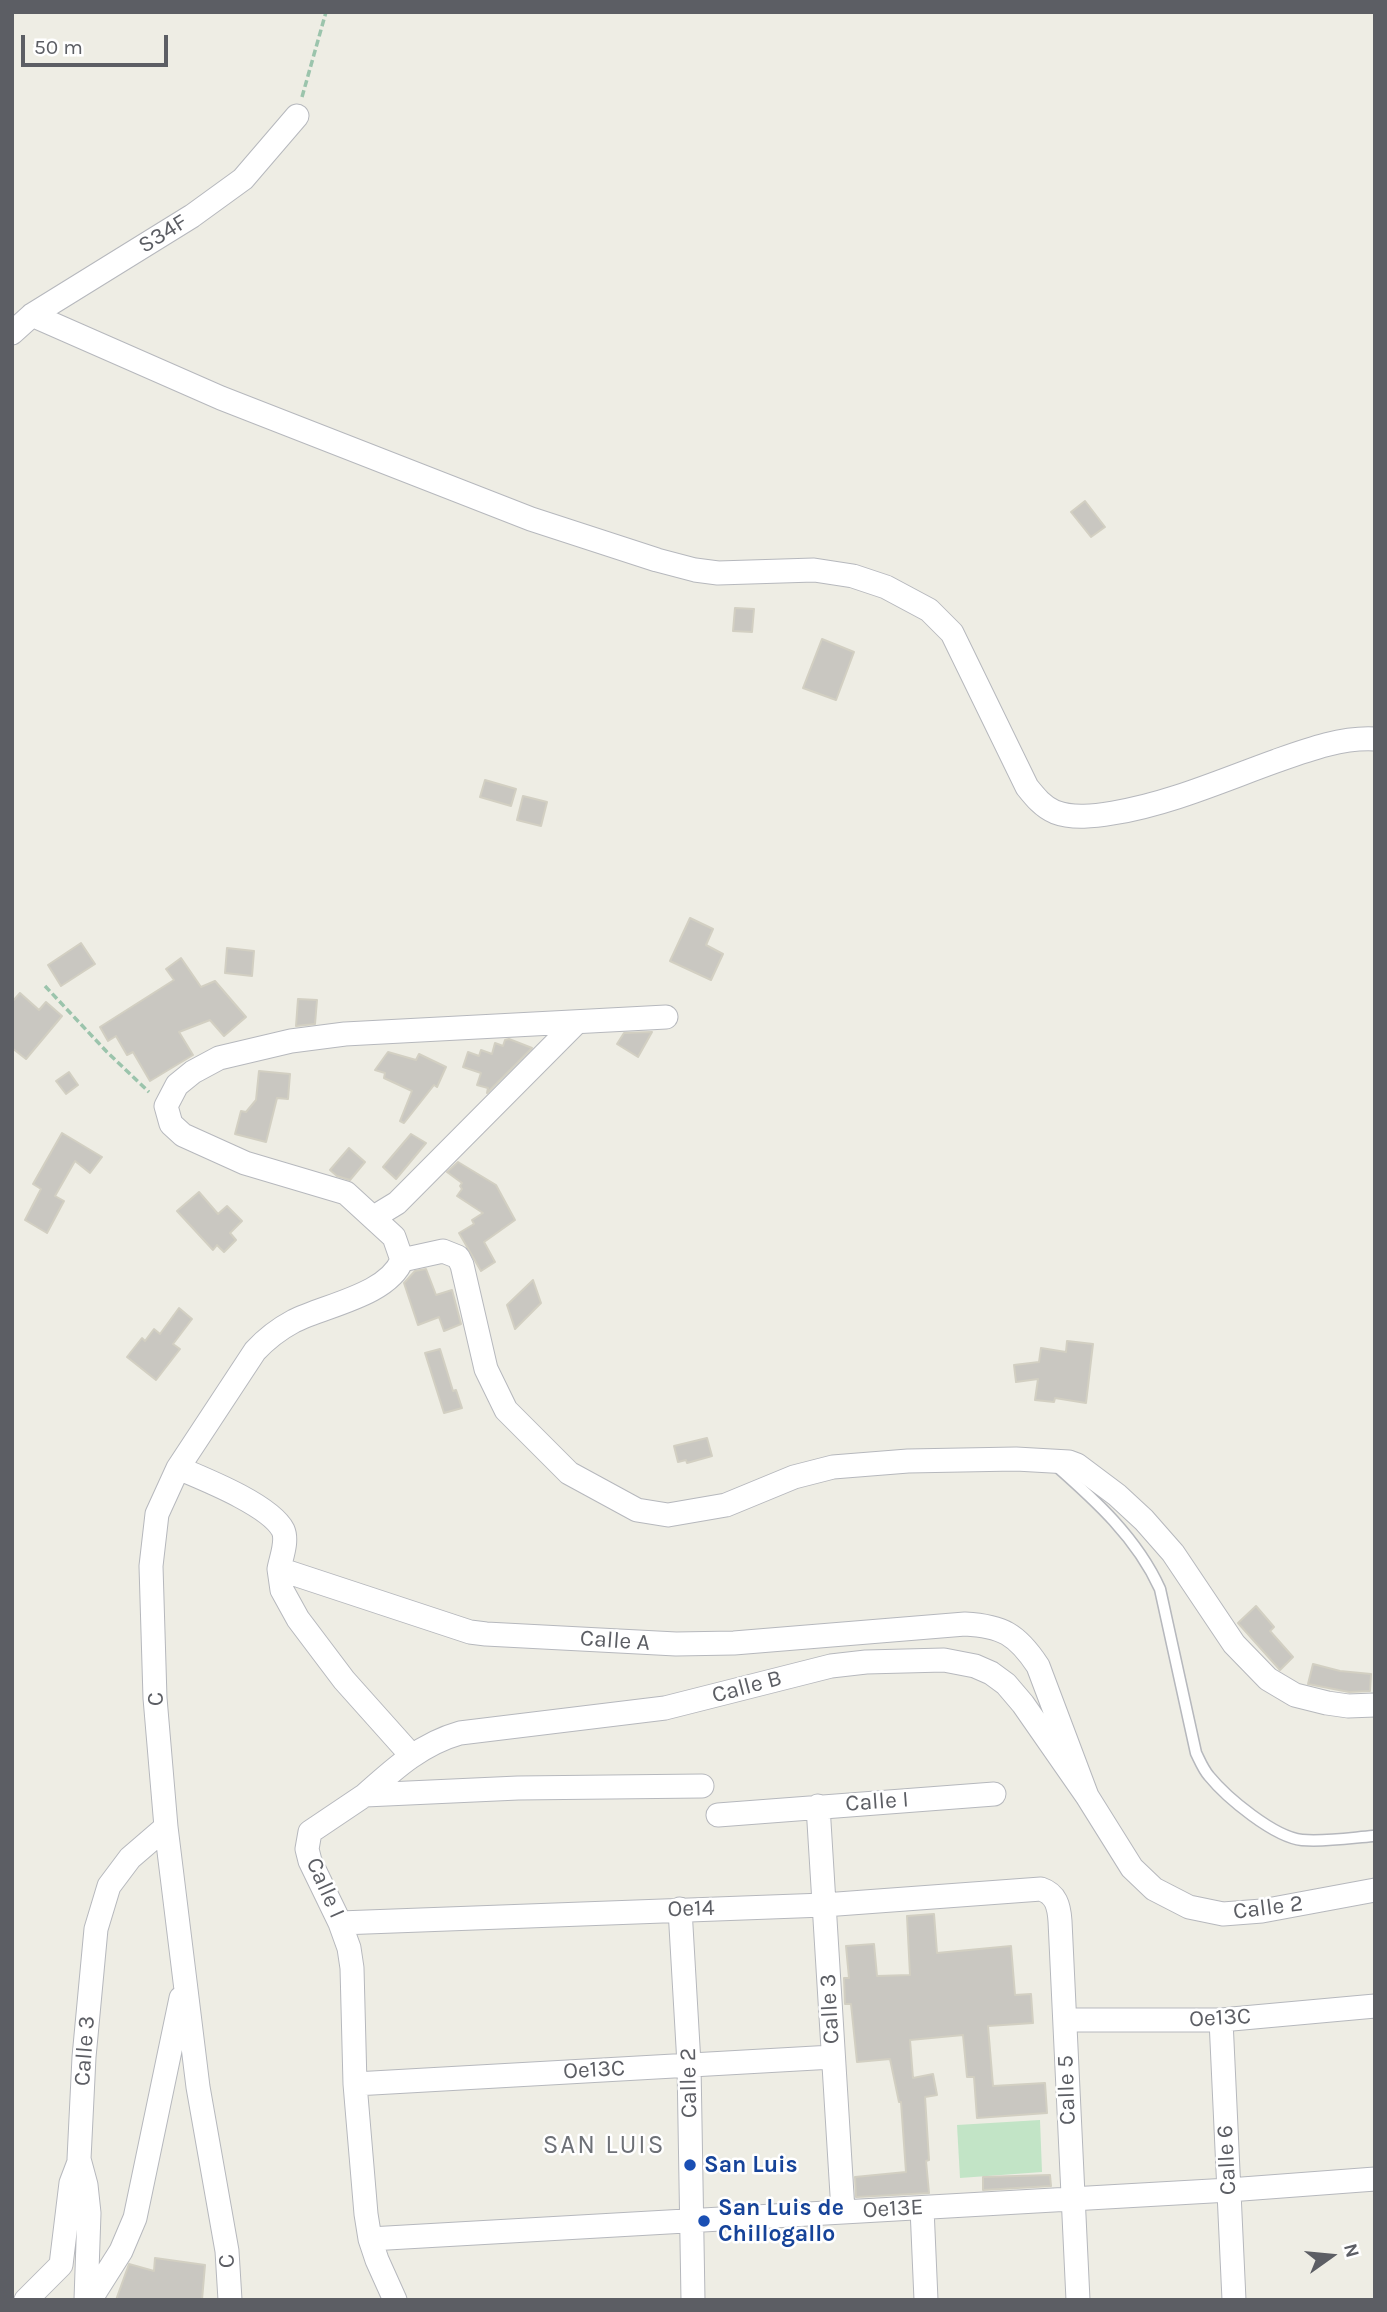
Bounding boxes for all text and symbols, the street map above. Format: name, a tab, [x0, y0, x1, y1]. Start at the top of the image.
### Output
scale bar	[24, 21, 172, 65]
text: 50 m	[34, 35, 83, 59]
street label: S34F	[133, 208, 193, 260]
street label: Calle A	[579, 1625, 651, 1657]
street label: Calle B	[709, 1664, 785, 1710]
street label: C	[142, 1691, 170, 1707]
street label: Calle I	[844, 1786, 910, 1818]
street label: Calle I	[300, 1853, 350, 1923]
street label: Calle 2	[1231, 1890, 1305, 1926]
street label: Oe14	[667, 1894, 715, 1924]
street label: Calle 3	[814, 1973, 846, 2045]
street label: Oe13C	[1188, 2003, 1252, 2033]
street label: Calle 3	[69, 2015, 101, 2087]
street label: Calle 2	[675, 2048, 703, 2118]
street label: Oe13C	[562, 2055, 626, 2085]
street label: Calle 5	[1052, 2055, 1082, 2125]
street label: Calle 6	[1211, 2124, 1243, 2196]
district label: SAN LUIS	[544, 2130, 664, 2162]
place label: San Luis	[704, 2151, 798, 2179]
marker: San Luis	[682, 2157, 698, 2173]
place label: San Luis de Chillogallo	[718, 2194, 844, 2248]
street label: Oe13E	[862, 2194, 924, 2224]
marker: San Luis de Chillogallo	[696, 2213, 712, 2229]
north arrow	[1296, 2221, 1366, 2291]
text: N	[1339, 2241, 1364, 2260]
street label: C	[213, 2253, 241, 2269]

